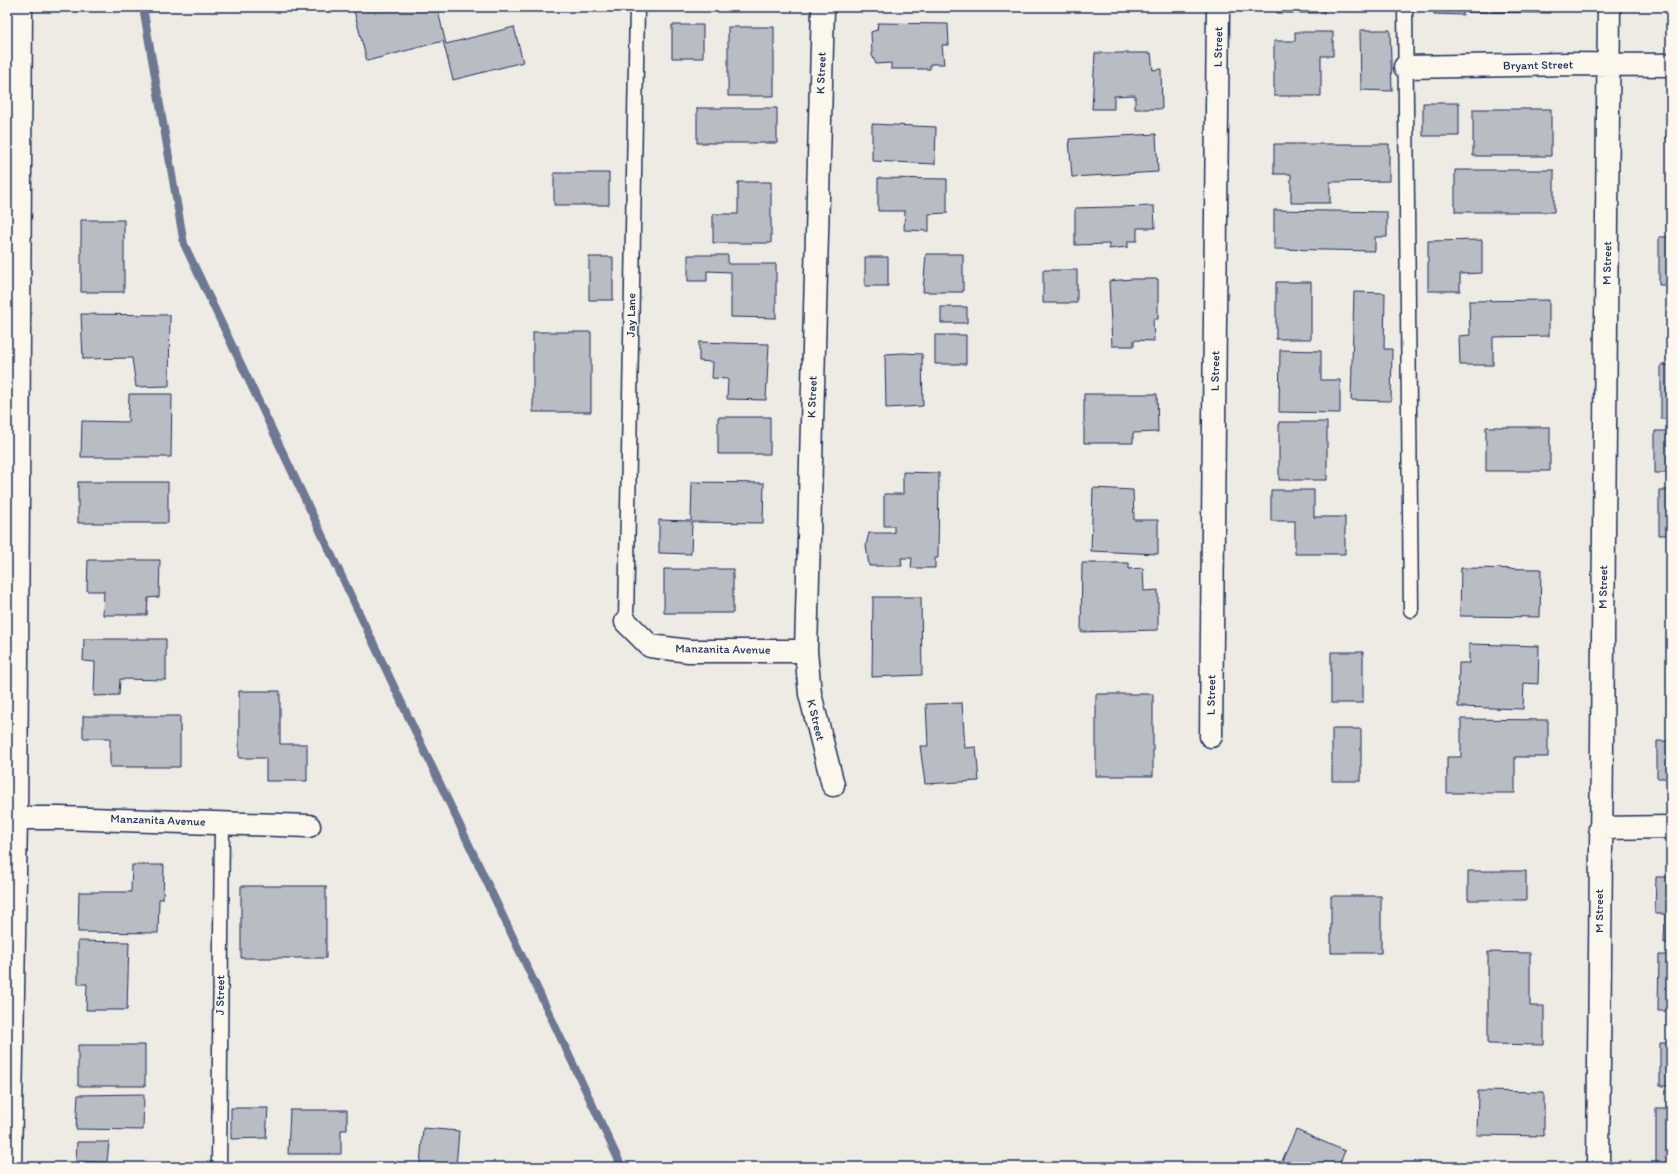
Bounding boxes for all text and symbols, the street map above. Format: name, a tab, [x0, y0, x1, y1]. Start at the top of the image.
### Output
street label: L Street	[1211, 26, 1225, 67]
street label: K Street	[813, 51, 829, 94]
street label: Bryant Street	[1503, 57, 1574, 73]
street label: M Street	[1600, 240, 1614, 285]
street label: Jay Lane	[624, 293, 638, 337]
street label: L Street	[1208, 350, 1222, 391]
street label: K Street	[804, 375, 820, 418]
street label: M Street	[1596, 564, 1610, 609]
street label: Manzanita Avenue	[675, 641, 771, 657]
street label: L Street	[1204, 674, 1218, 715]
street label: K Street	[804, 698, 828, 743]
street label: Manzanita Avenue	[110, 811, 206, 829]
street label: M Street	[1592, 889, 1606, 933]
street label: J Street	[213, 974, 227, 1015]

